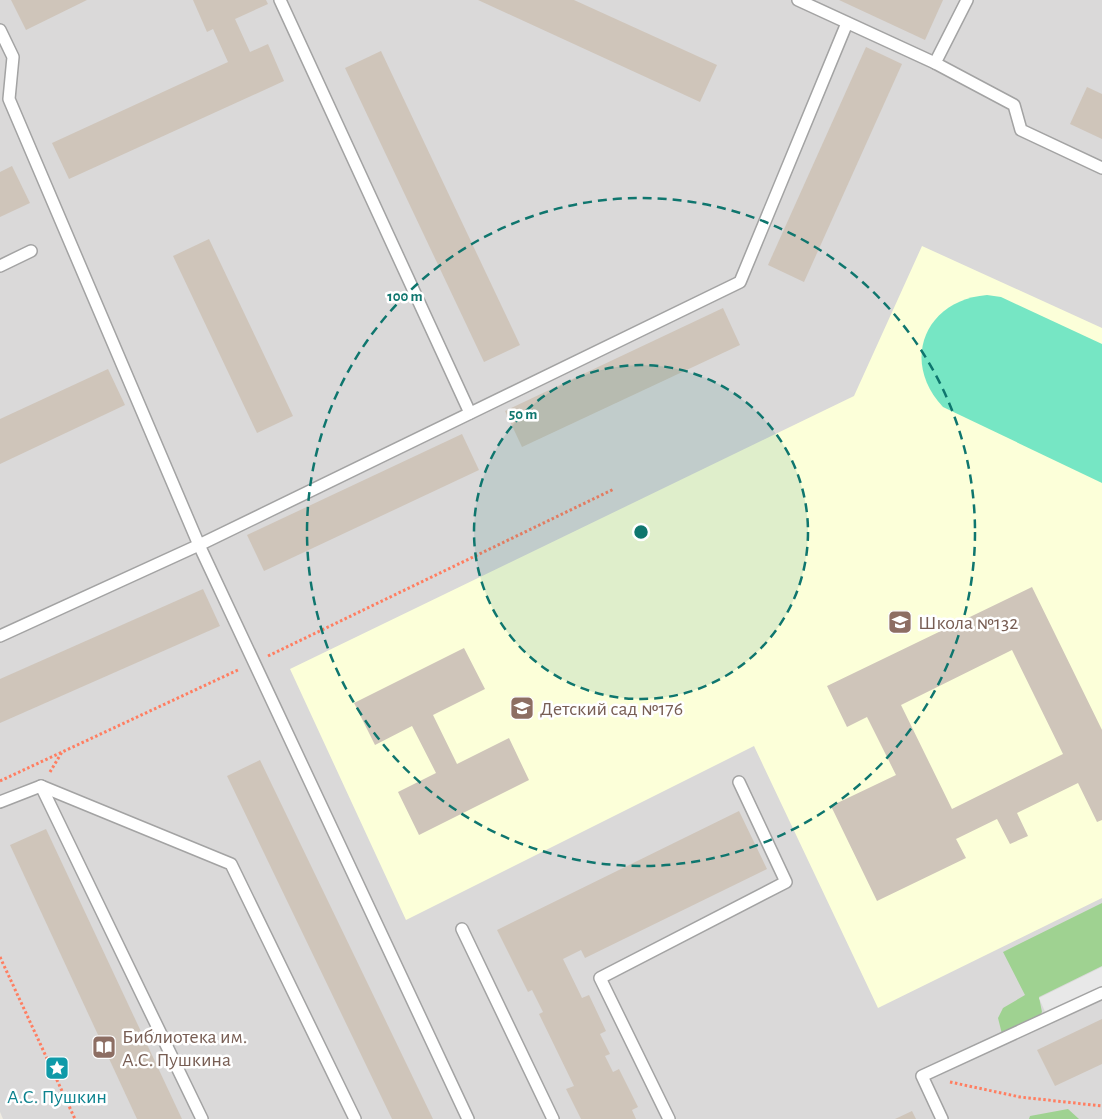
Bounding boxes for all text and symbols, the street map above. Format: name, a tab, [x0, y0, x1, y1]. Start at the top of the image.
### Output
text: 100 m	[387, 289, 423, 304]
text: 50 m	[509, 407, 537, 422]
centre of rings	[632, 523, 650, 541]
school or university icon: Школа №132	[887, 609, 913, 635]
place label: Школа №132	[918, 613, 1018, 633]
school or university icon: Детский сад №176	[509, 695, 535, 721]
place label: Детский сад №176	[540, 699, 683, 719]
place label: Библиотека им. А.С. Пушкина	[122, 1027, 247, 1070]
library icon: Библиотека им. А.С. Пушкина	[91, 1034, 117, 1060]
place icon: А.С. Пушкин	[44, 1055, 70, 1081]
place label: А.С. Пушкин	[7, 1087, 107, 1107]

